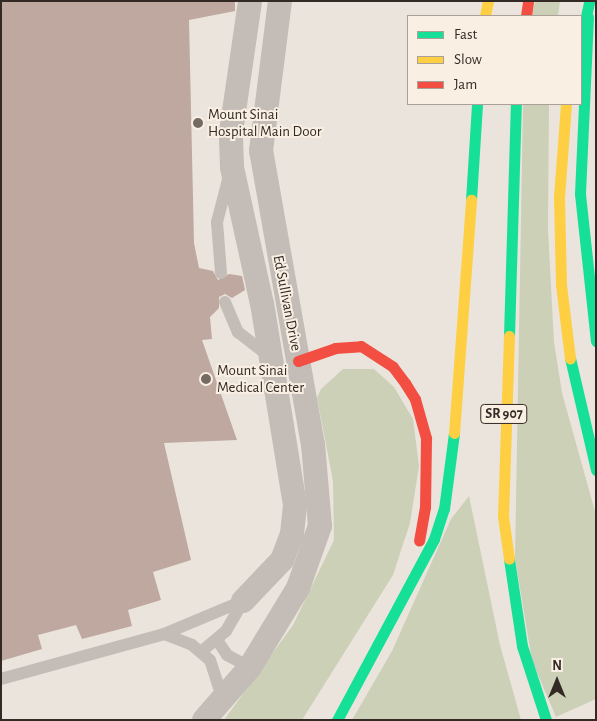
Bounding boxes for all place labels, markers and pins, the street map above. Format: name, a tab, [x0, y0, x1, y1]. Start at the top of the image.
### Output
place label: Mount Sinai Hospital Main Door	[208, 105, 322, 140]
marker: Mount Sinai Hospital Main Door	[192, 117, 204, 129]
place label: Mount Sinai Medical Center	[217, 361, 304, 396]
marker: Mount Sinai Medical Center	[199, 372, 213, 386]

